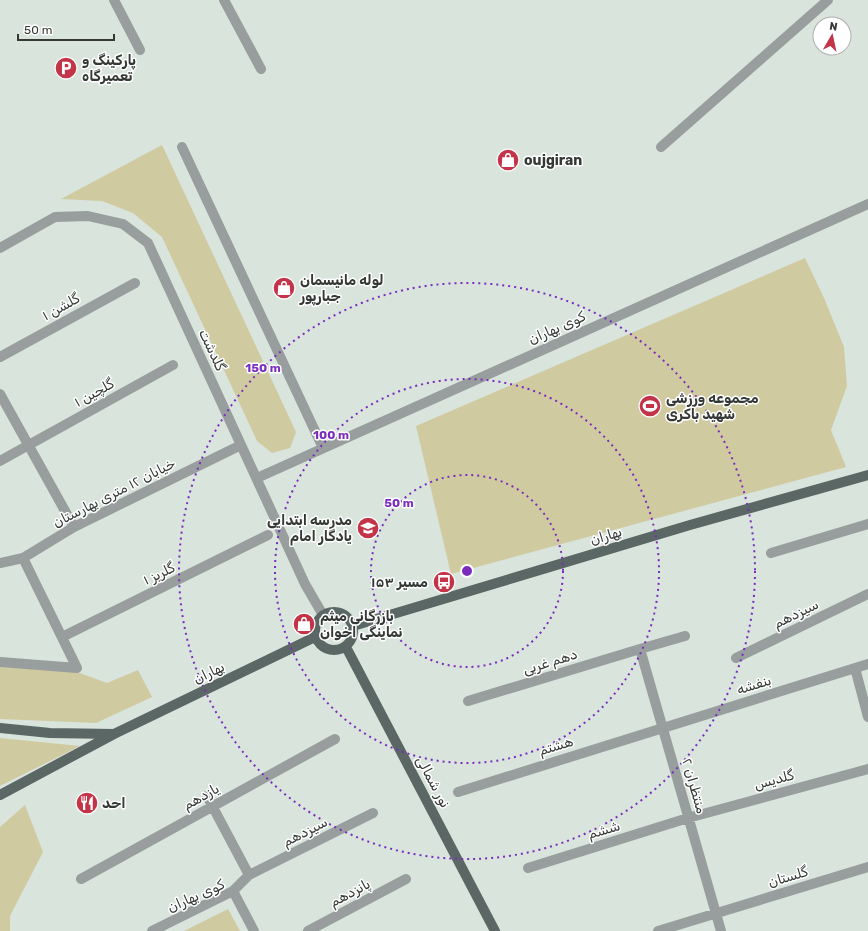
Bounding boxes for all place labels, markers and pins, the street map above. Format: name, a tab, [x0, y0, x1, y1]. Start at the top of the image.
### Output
place label: پارکینگ و تعمیرگاه	[82, 52, 136, 85]
parking icon: پارکینگ و تعمیرگاه	[53, 55, 79, 81]
shop icon: oujgiran	[495, 147, 521, 173]
place label: oujgiran	[524, 152, 582, 169]
place label: لوله مانیسمان جبارپور	[299, 272, 384, 306]
shop icon: لوله مانیسمان جبارپور	[271, 275, 297, 301]
place label: مجموعه ورزشی شهید باکری	[666, 390, 759, 423]
sports icon: مجموعه ورزشی شهید باکری	[637, 393, 663, 419]
place label: مدرسه ابتدایی یادگار امام	[267, 512, 352, 546]
school or university icon: مدرسه ابتدایی یادگار امام	[355, 515, 381, 541]
centre of rings	[460, 564, 474, 578]
bus stop icon: مسیر ۱۵۳	[431, 569, 457, 595]
place label: مسیر ۱۵۳	[371, 574, 428, 591]
place label: بازرگانی میثم نماینگی اخوان	[320, 608, 402, 641]
shop icon: بازرگانی میثم نماینگی اخوان	[291, 611, 317, 637]
restaurant icon: احد	[74, 790, 100, 816]
place label: احد	[102, 795, 126, 812]

